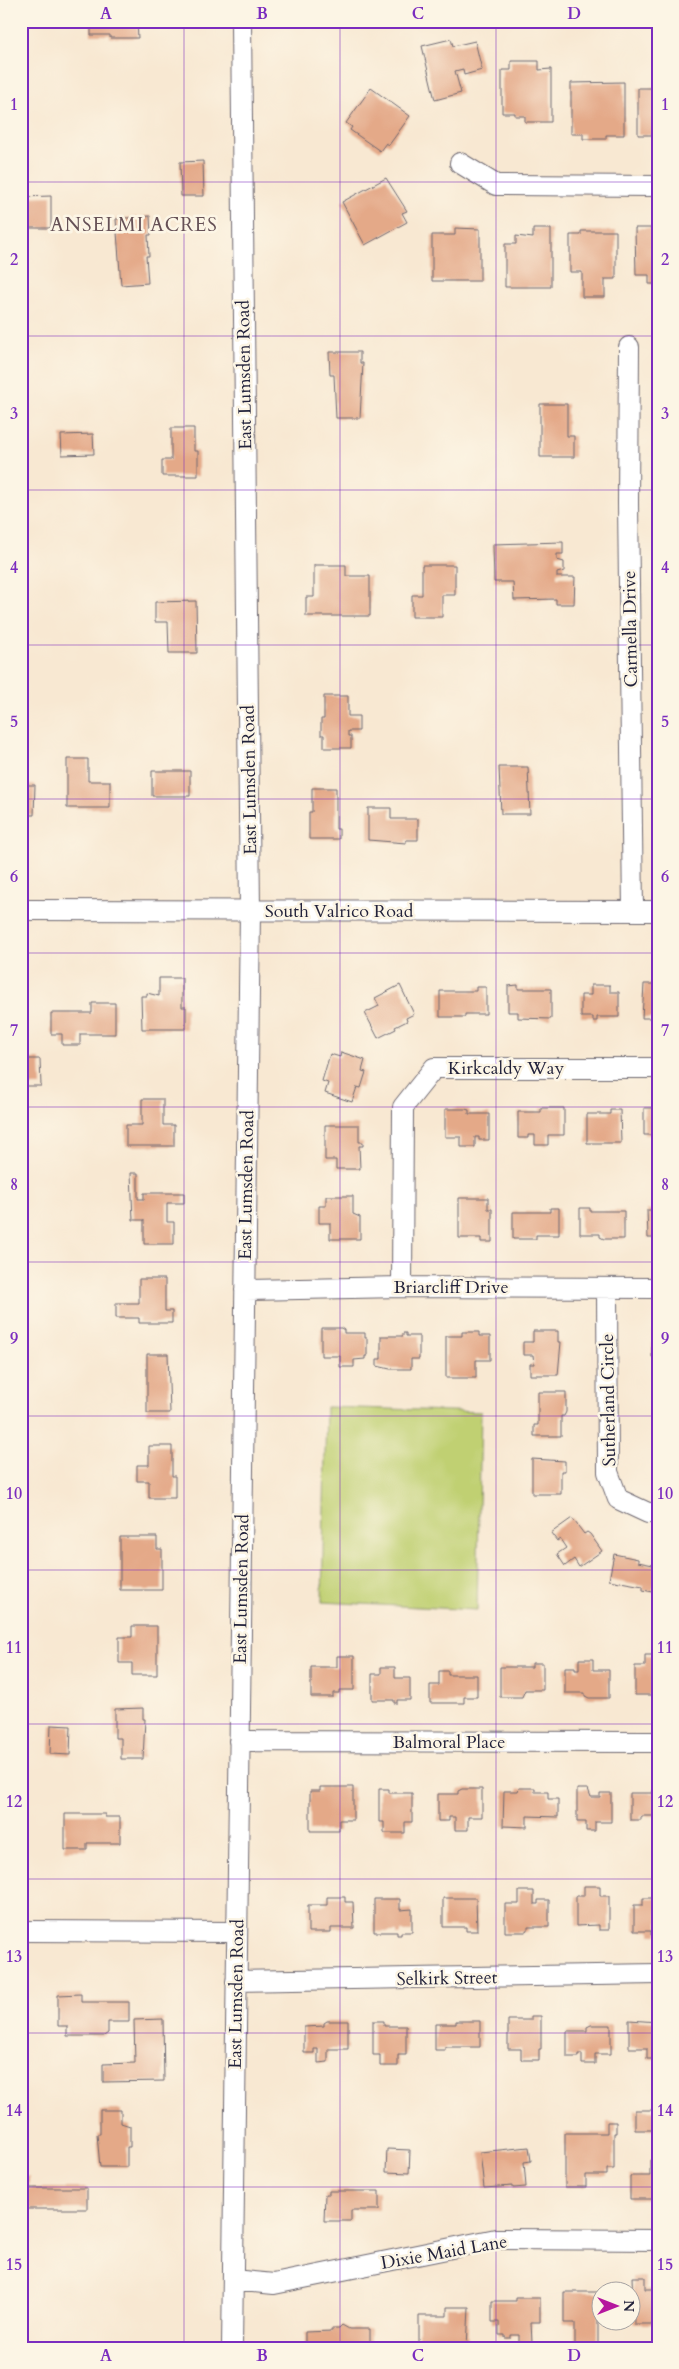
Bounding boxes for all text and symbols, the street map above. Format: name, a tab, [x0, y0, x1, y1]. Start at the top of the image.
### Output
text: A	[100, 3, 112, 25]
text: B	[256, 3, 268, 25]
text: C	[412, 3, 424, 25]
text: D	[567, 3, 581, 25]
text: 1	[10, 94, 18, 116]
text: 1	[661, 94, 669, 116]
district label: ANSELMI ACRES	[50, 212, 218, 238]
text: 2	[10, 249, 18, 271]
text: 2	[661, 249, 669, 271]
street label: East Lumsden Road	[231, 299, 258, 450]
text: 3	[10, 403, 18, 425]
text: 3	[661, 403, 669, 425]
text: 4	[10, 557, 18, 579]
text: 4	[661, 557, 669, 579]
street label: Carmella Drive	[617, 570, 644, 688]
street label: East Lumsden Road	[236, 704, 263, 855]
text: 5	[10, 711, 18, 733]
text: 5	[661, 711, 669, 733]
text: 6	[10, 866, 18, 888]
text: 6	[661, 866, 669, 888]
street label: South Valrico Road	[265, 899, 414, 924]
text: 7	[10, 1020, 18, 1042]
text: 7	[661, 1020, 669, 1042]
street label: Kirkcaldy Way	[448, 1056, 565, 1081]
street label: East Lumsden Road	[233, 1109, 260, 1260]
text: 8	[10, 1174, 18, 1196]
text: 8	[661, 1174, 669, 1196]
street label: Briarcliff Drive	[393, 1275, 509, 1300]
text: 9	[10, 1328, 18, 1350]
text: 9	[661, 1328, 669, 1350]
street label: Sutherland Circle	[595, 1334, 622, 1466]
text: 10	[6, 1483, 22, 1505]
text: 10	[657, 1483, 673, 1505]
street label: East Lumsden Road	[228, 1513, 255, 1664]
text: 11	[6, 1637, 22, 1659]
text: 11	[657, 1637, 673, 1659]
street label: Balmoral Place	[393, 1730, 505, 1755]
text: 12	[6, 1791, 22, 1813]
text: 12	[657, 1791, 673, 1813]
street label: East Lumsden Road	[223, 1918, 250, 2069]
text: 13	[6, 1946, 22, 1968]
text: 13	[657, 1946, 673, 1968]
street label: Selkirk Street	[396, 1965, 498, 1992]
text: 14	[6, 2100, 22, 2122]
text: 14	[657, 2100, 673, 2122]
street label: Dixie Maid Lane	[379, 2229, 509, 2276]
text: 15	[6, 2254, 22, 2276]
text: 15	[657, 2254, 673, 2276]
north arrow	[592, 2282, 642, 2332]
text: N	[619, 2300, 638, 2312]
text: A	[100, 2345, 112, 2367]
text: B	[256, 2345, 268, 2367]
text: C	[412, 2345, 424, 2367]
text: D	[567, 2345, 581, 2367]

